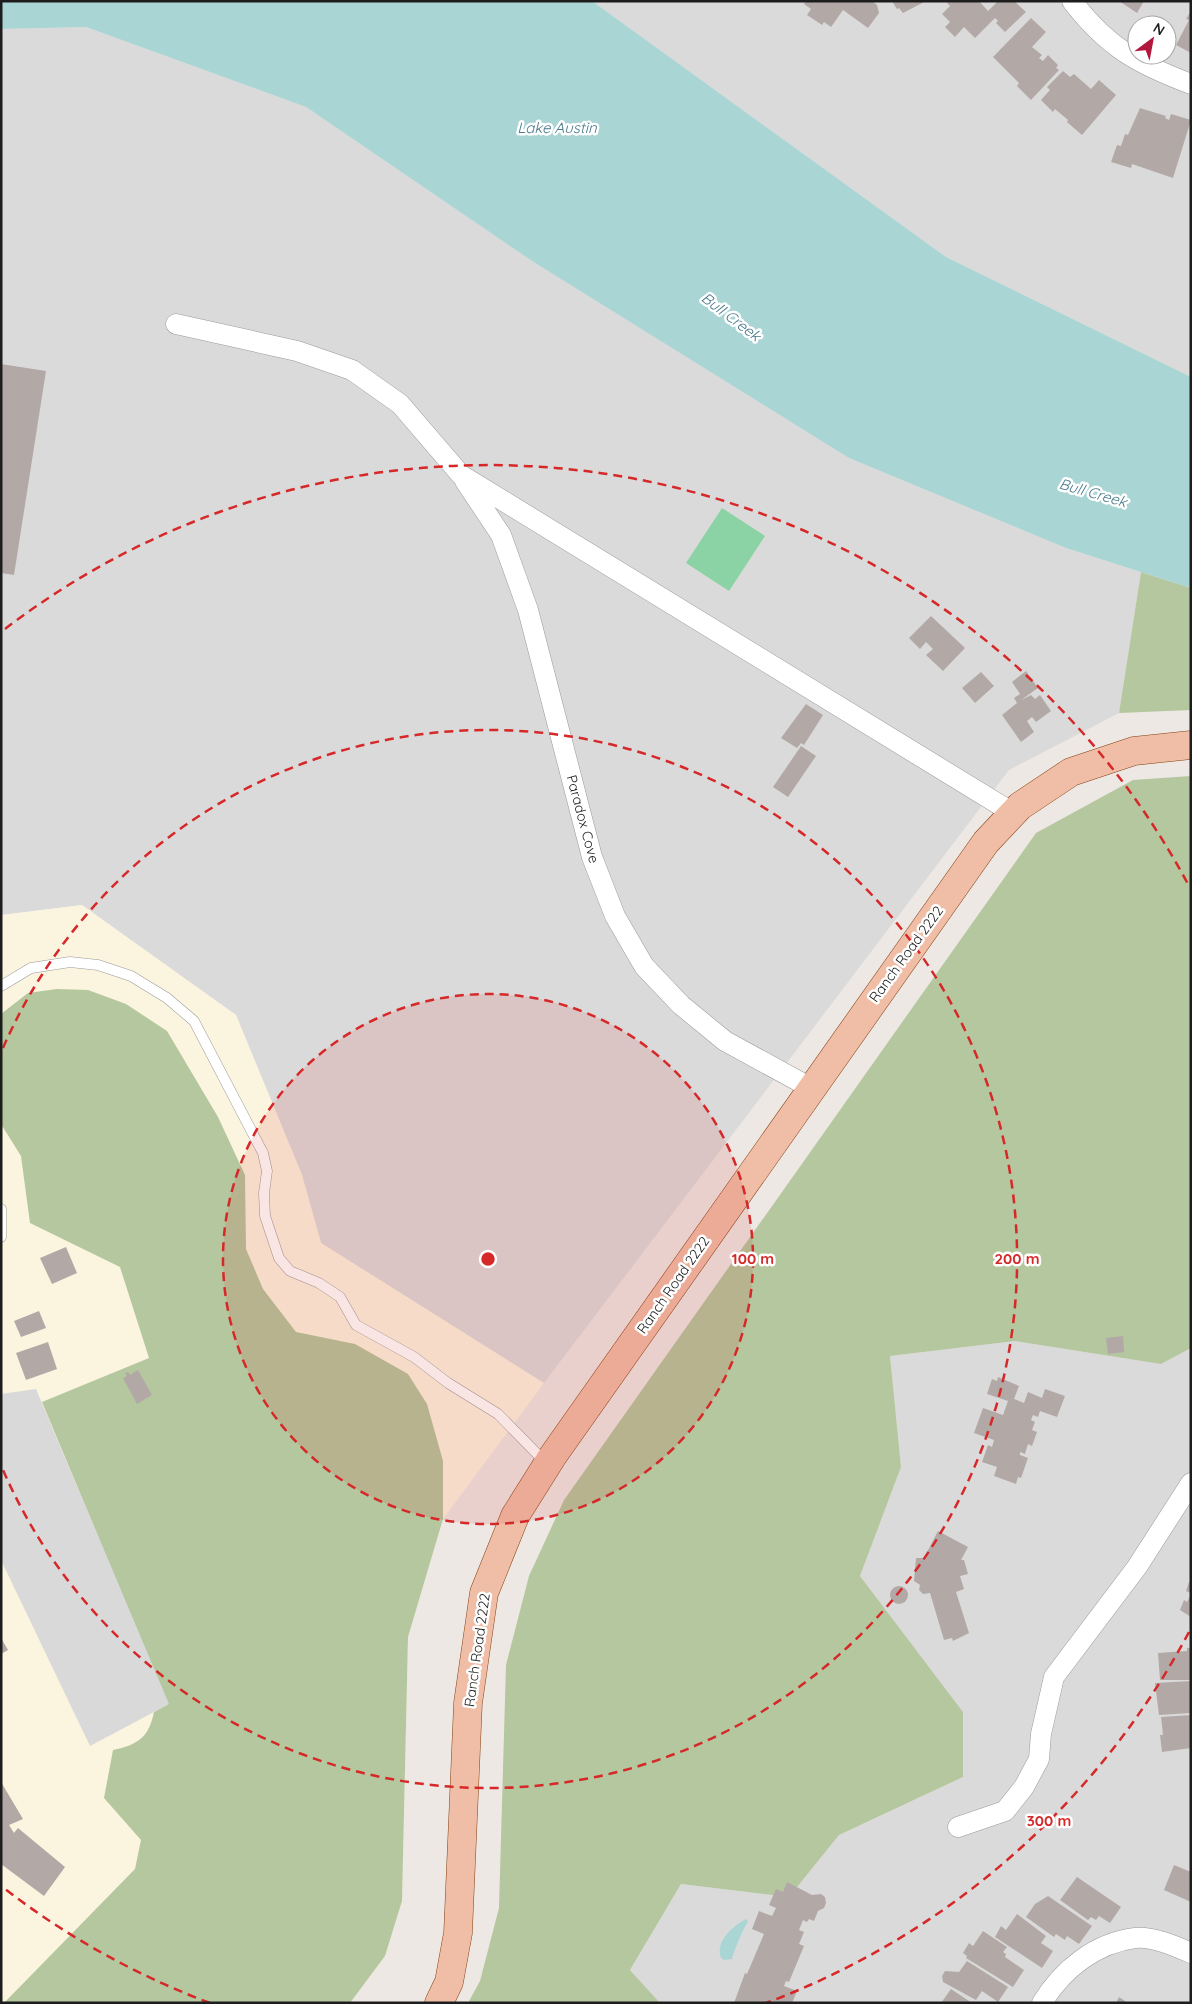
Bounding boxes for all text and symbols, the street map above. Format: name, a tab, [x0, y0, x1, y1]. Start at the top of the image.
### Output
north arrow	[1127, 15, 1177, 65]
text: N	[1150, 19, 1168, 39]
water label: Lake Austin	[517, 118, 597, 137]
water label: Bull Creek	[698, 288, 766, 346]
water label: Bull Creek	[1057, 474, 1131, 512]
street label: Paradox Cove	[563, 773, 603, 865]
street label: Ranch Road 2222	[865, 902, 947, 1006]
street label: Ranch Road 2222	[633, 1233, 713, 1337]
text: 100 m	[732, 1249, 774, 1268]
text: 200 m	[995, 1249, 1040, 1268]
centre of rings	[479, 1250, 497, 1268]
street label: Ranch Road 2222	[460, 1592, 494, 1708]
text: 300 m	[1027, 1811, 1071, 1830]

